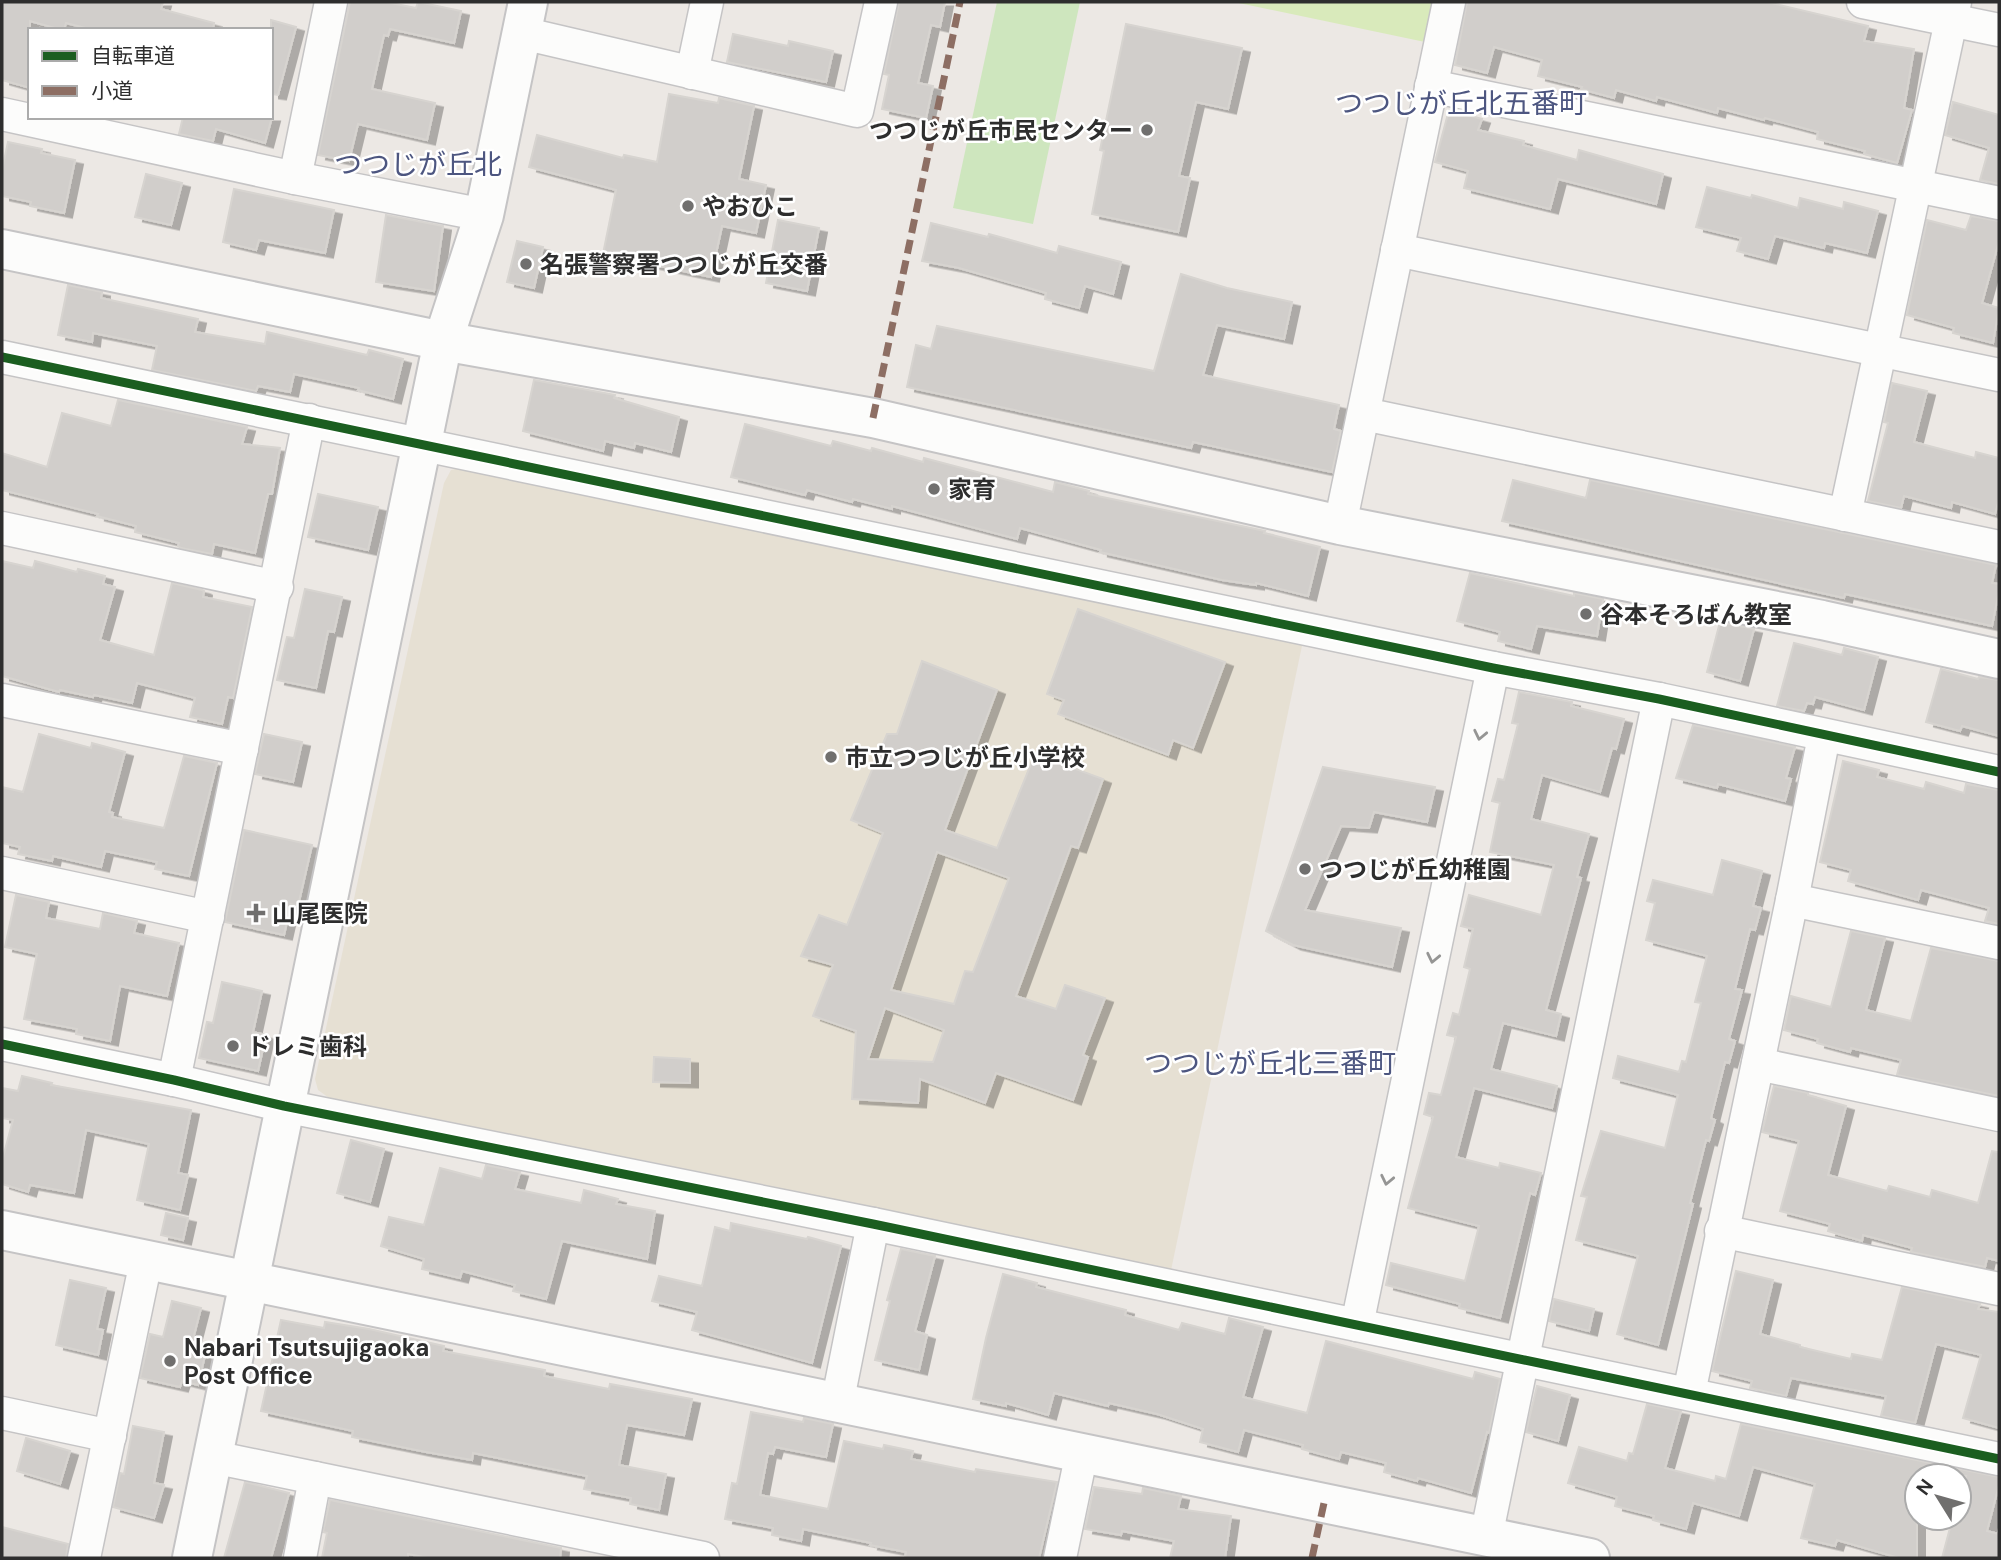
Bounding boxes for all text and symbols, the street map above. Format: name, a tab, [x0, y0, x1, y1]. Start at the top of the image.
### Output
legend	[28, 28, 273, 119]
text: 自転車道	[91, 42, 175, 70]
text: 小道	[91, 77, 133, 105]
district label: つつじが丘北五番町	[1335, 85, 1587, 122]
place label: つつじが丘市民センター	[869, 115, 1133, 146]
marker: つつじが丘市民センター	[1139, 122, 1155, 138]
district label: つつじが丘北	[334, 146, 502, 183]
place label: やおひこ	[702, 191, 798, 222]
marker: やおひこ	[680, 198, 696, 214]
place label: 名張警察署つつじが丘交番	[540, 249, 828, 280]
marker: 名張警察署つつじが丘交番	[518, 256, 534, 272]
place label: 家育	[948, 474, 996, 505]
marker: 家育	[926, 481, 942, 497]
place label: 谷本そろばん教室	[1600, 599, 1792, 630]
marker: 谷本そろばん教室	[1578, 606, 1594, 622]
one-way arrow	[1473, 729, 1488, 741]
place label: 市立つつじが丘小学校	[845, 742, 1085, 773]
marker: 市立つつじが丘小学校	[823, 749, 839, 765]
place label: つつじが丘幼稚園	[1319, 854, 1511, 885]
marker: つつじが丘幼稚園	[1297, 861, 1313, 877]
place label: 山尾医院	[272, 898, 368, 929]
marker: 山尾医院	[246, 903, 266, 923]
one-way arrow	[1427, 952, 1442, 964]
place label: ドレミ歯科	[247, 1031, 367, 1062]
marker: ドレミ歯科	[225, 1038, 241, 1054]
district label: つつじが丘北三番町	[1144, 1045, 1396, 1082]
one-way arrow	[1381, 1174, 1396, 1186]
place label: Nabari Tsutsujigaoka Post Office	[184, 1332, 429, 1391]
marker: Nabari Tsutsujigaoka Post Office	[162, 1353, 178, 1369]
north arrow	[1903, 1462, 1973, 1532]
text: N	[1911, 1474, 1939, 1500]

